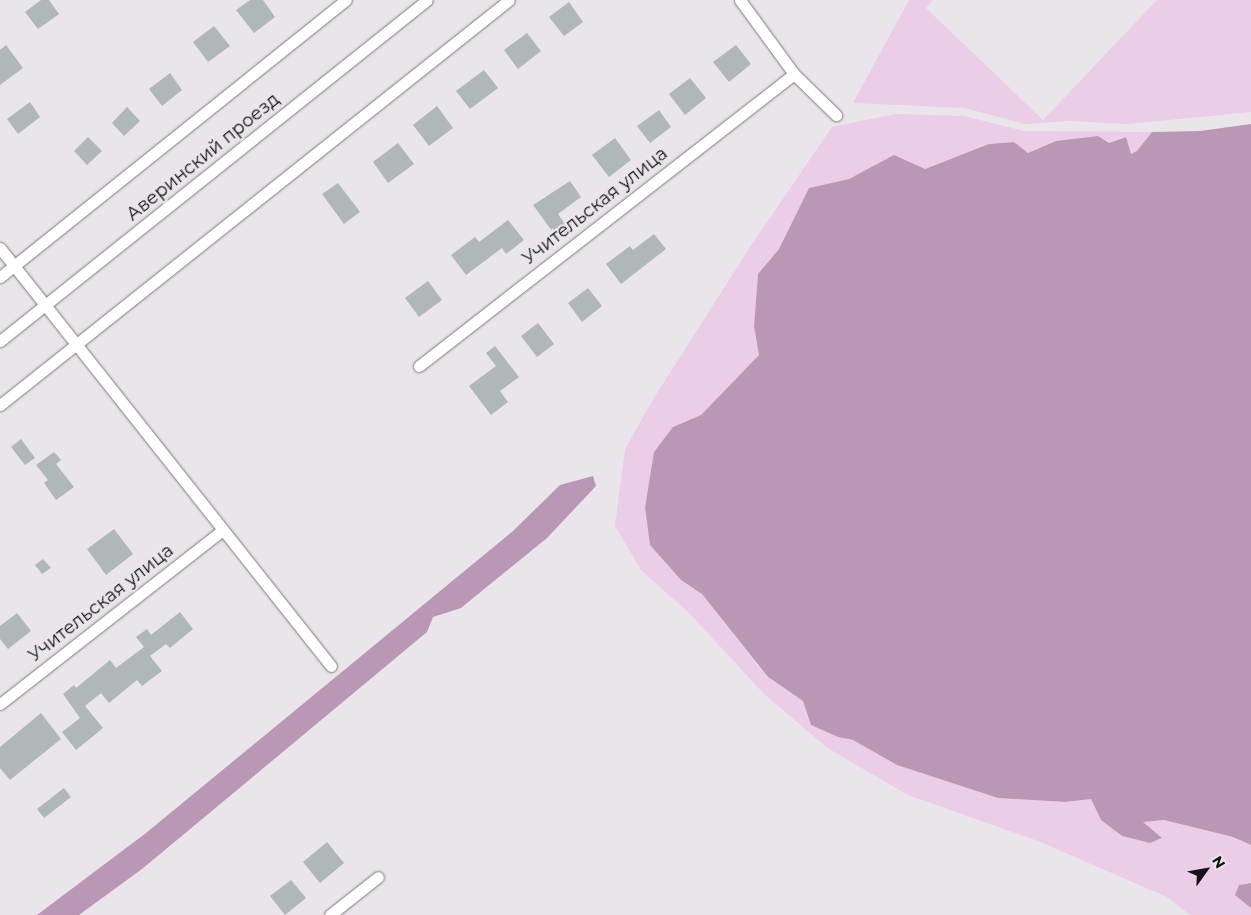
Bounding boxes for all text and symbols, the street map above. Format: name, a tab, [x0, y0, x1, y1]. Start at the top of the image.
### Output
street label: Аверинский проезд	[122, 89, 284, 225]
street label: Учительская улица	[518, 143, 672, 269]
street label: Учительская улица	[24, 540, 178, 666]
north arrow	[1181, 845, 1231, 895]
text: N	[1208, 852, 1229, 872]

